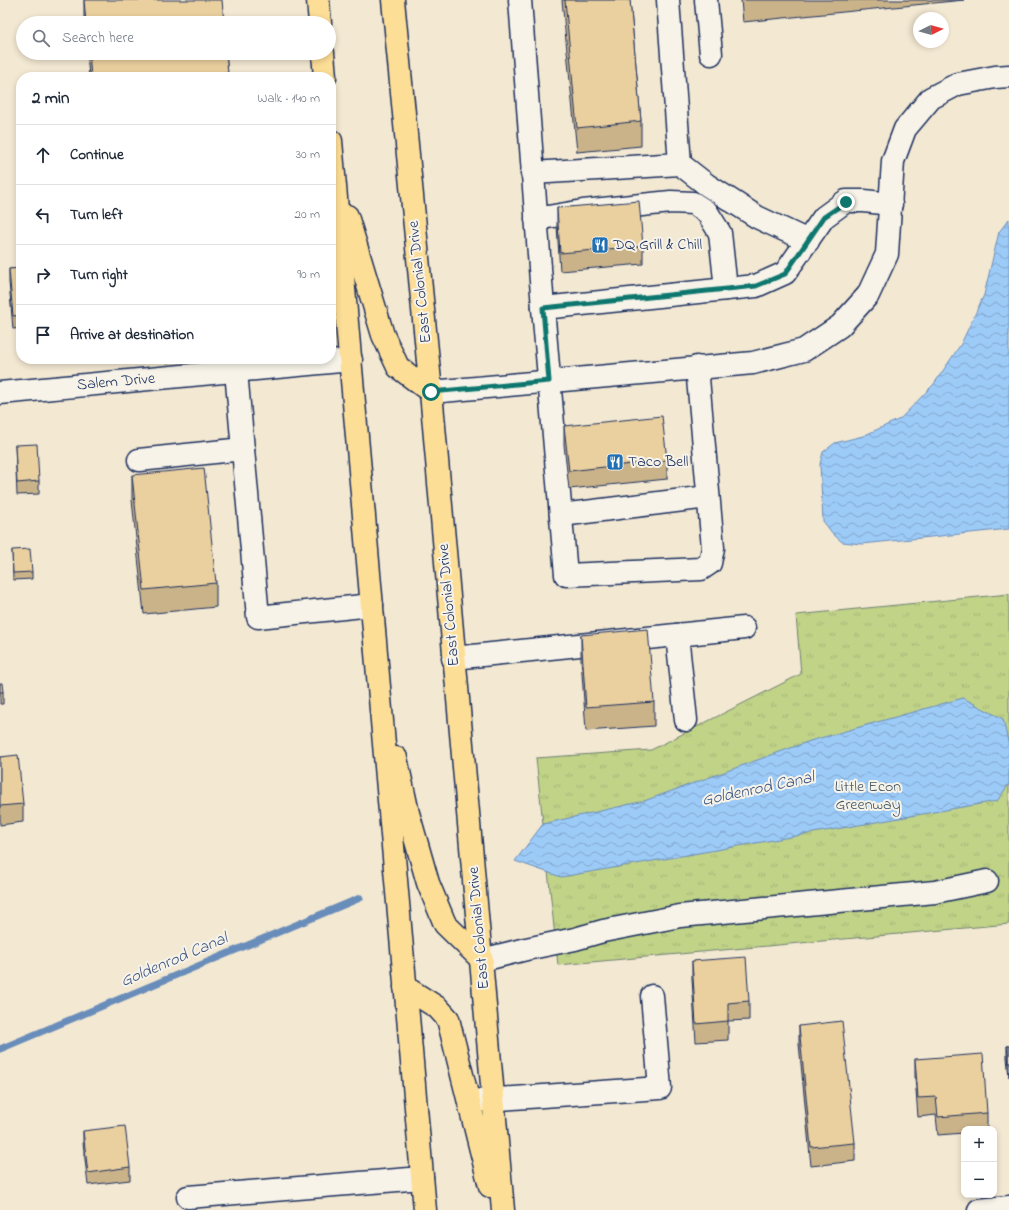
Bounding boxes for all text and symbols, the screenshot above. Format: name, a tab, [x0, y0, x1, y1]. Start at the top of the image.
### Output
north arrow	[913, 12, 949, 48]
search box	[16, 16, 336, 60]
icon: search	[30, 27, 52, 49]
text: Search here	[62, 27, 134, 49]
text: 2 min	[32, 86, 69, 111]
text: Walk · 140 m	[257, 89, 320, 108]
icon: ahead	[32, 144, 54, 166]
text: Continue	[70, 144, 124, 166]
text: 30 m	[296, 145, 320, 164]
route end	[837, 193, 855, 211]
icon: left	[32, 204, 54, 226]
text: Turn left	[70, 204, 123, 226]
text: 20 m	[295, 205, 320, 224]
street label: East Colonial Drive	[402, 219, 438, 344]
place label: DQ Grill & Chill	[612, 233, 703, 257]
restaurant icon: DQ Grill & Chill	[590, 235, 610, 255]
icon: right	[32, 264, 54, 286]
text: Turn right	[70, 264, 128, 286]
text: 90 m	[297, 265, 320, 284]
icon: arrive	[32, 324, 54, 346]
text: Arrive at destination	[70, 324, 194, 346]
street label: Salem Drive	[76, 367, 157, 397]
route start	[422, 383, 440, 401]
place label: Taco Bell	[628, 450, 689, 474]
restaurant icon: Taco Bell	[605, 452, 625, 472]
street label: East Colonial Drive	[432, 542, 466, 667]
water label: Goldenrod Canal	[700, 764, 819, 813]
park label: Little Econ Greenway	[835, 775, 901, 817]
street label: East Colonial Drive	[462, 865, 496, 990]
water label: Goldenrod Canal	[117, 925, 233, 994]
map controls	[961, 1126, 997, 1198]
button: +	[961, 1126, 997, 1162]
button: −	[961, 1162, 997, 1198]

